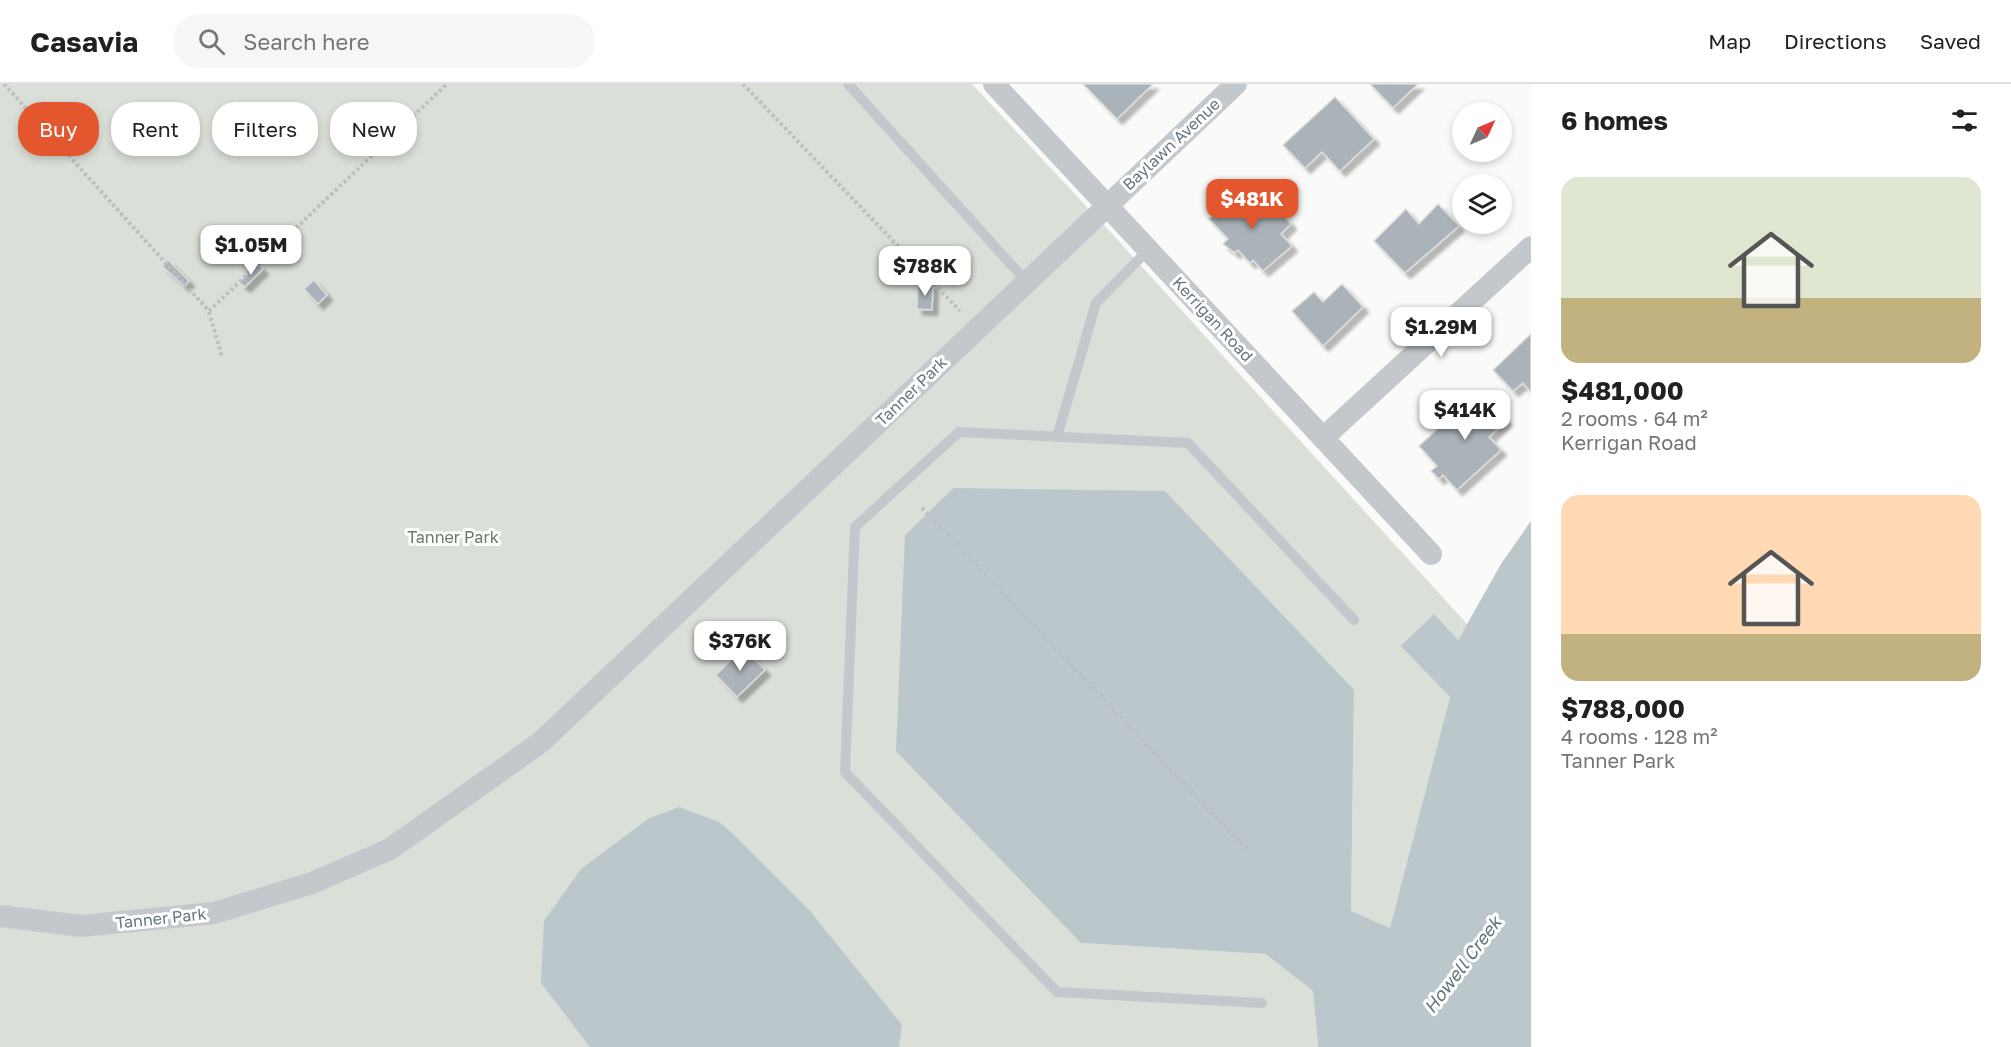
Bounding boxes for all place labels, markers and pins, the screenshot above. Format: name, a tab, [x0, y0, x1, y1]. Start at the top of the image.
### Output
pin: $481K	[1210, 179, 1294, 230]
pin: $1.05M	[202, 225, 300, 276]
pin: $788K	[883, 246, 967, 297]
pin: $1.29M	[1392, 307, 1490, 358]
pin: $414K	[1423, 390, 1507, 441]
pin: $376K	[698, 621, 782, 672]

